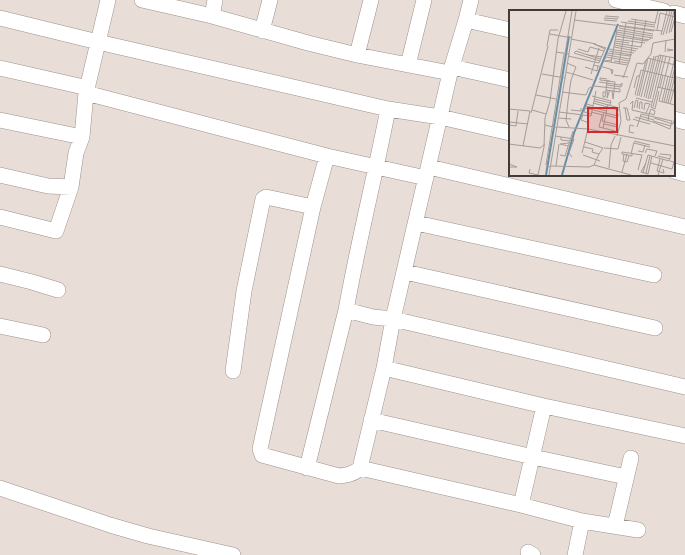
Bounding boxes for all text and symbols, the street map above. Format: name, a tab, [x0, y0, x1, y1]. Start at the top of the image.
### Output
inset map	[509, 10, 675, 176]

